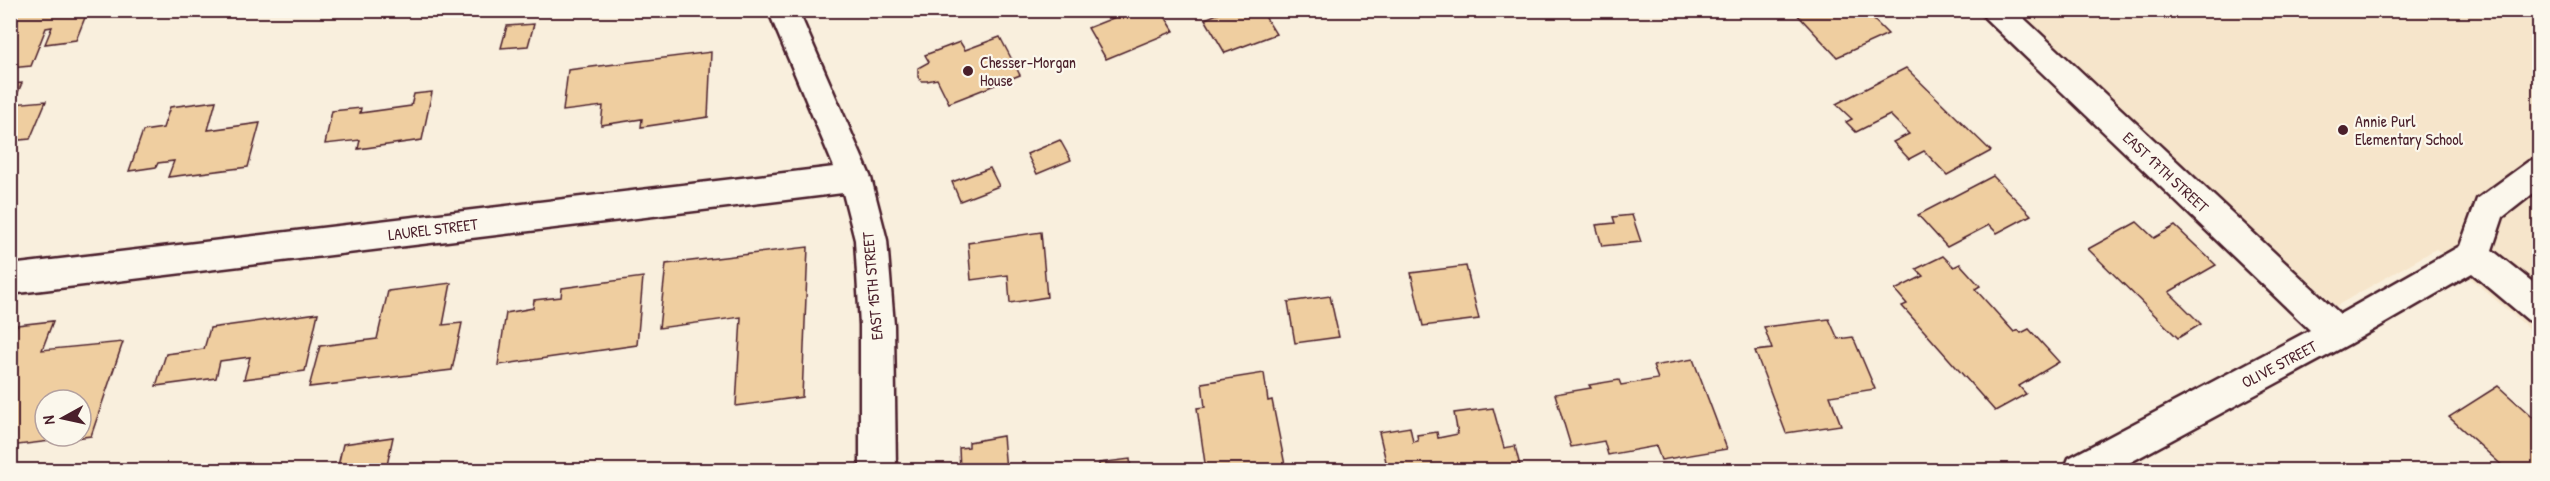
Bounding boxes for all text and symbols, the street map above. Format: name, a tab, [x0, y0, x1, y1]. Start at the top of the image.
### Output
place label: Chesser-Morgan House	[980, 51, 1076, 91]
marker: Chesser-Morgan House	[961, 64, 975, 78]
place label: Annie Purl Elementary School	[2355, 110, 2464, 150]
marker: Annie Purl Elementary School	[2336, 123, 2350, 137]
street label: EAST 17TH STREET	[2118, 127, 2214, 218]
street label: LAUREL STREET	[387, 213, 480, 245]
street label: EAST 15TH STREET	[856, 231, 888, 341]
street label: OLIVE STREET	[2238, 335, 2321, 393]
north arrow	[33, 388, 93, 448]
text: N	[37, 414, 60, 426]

